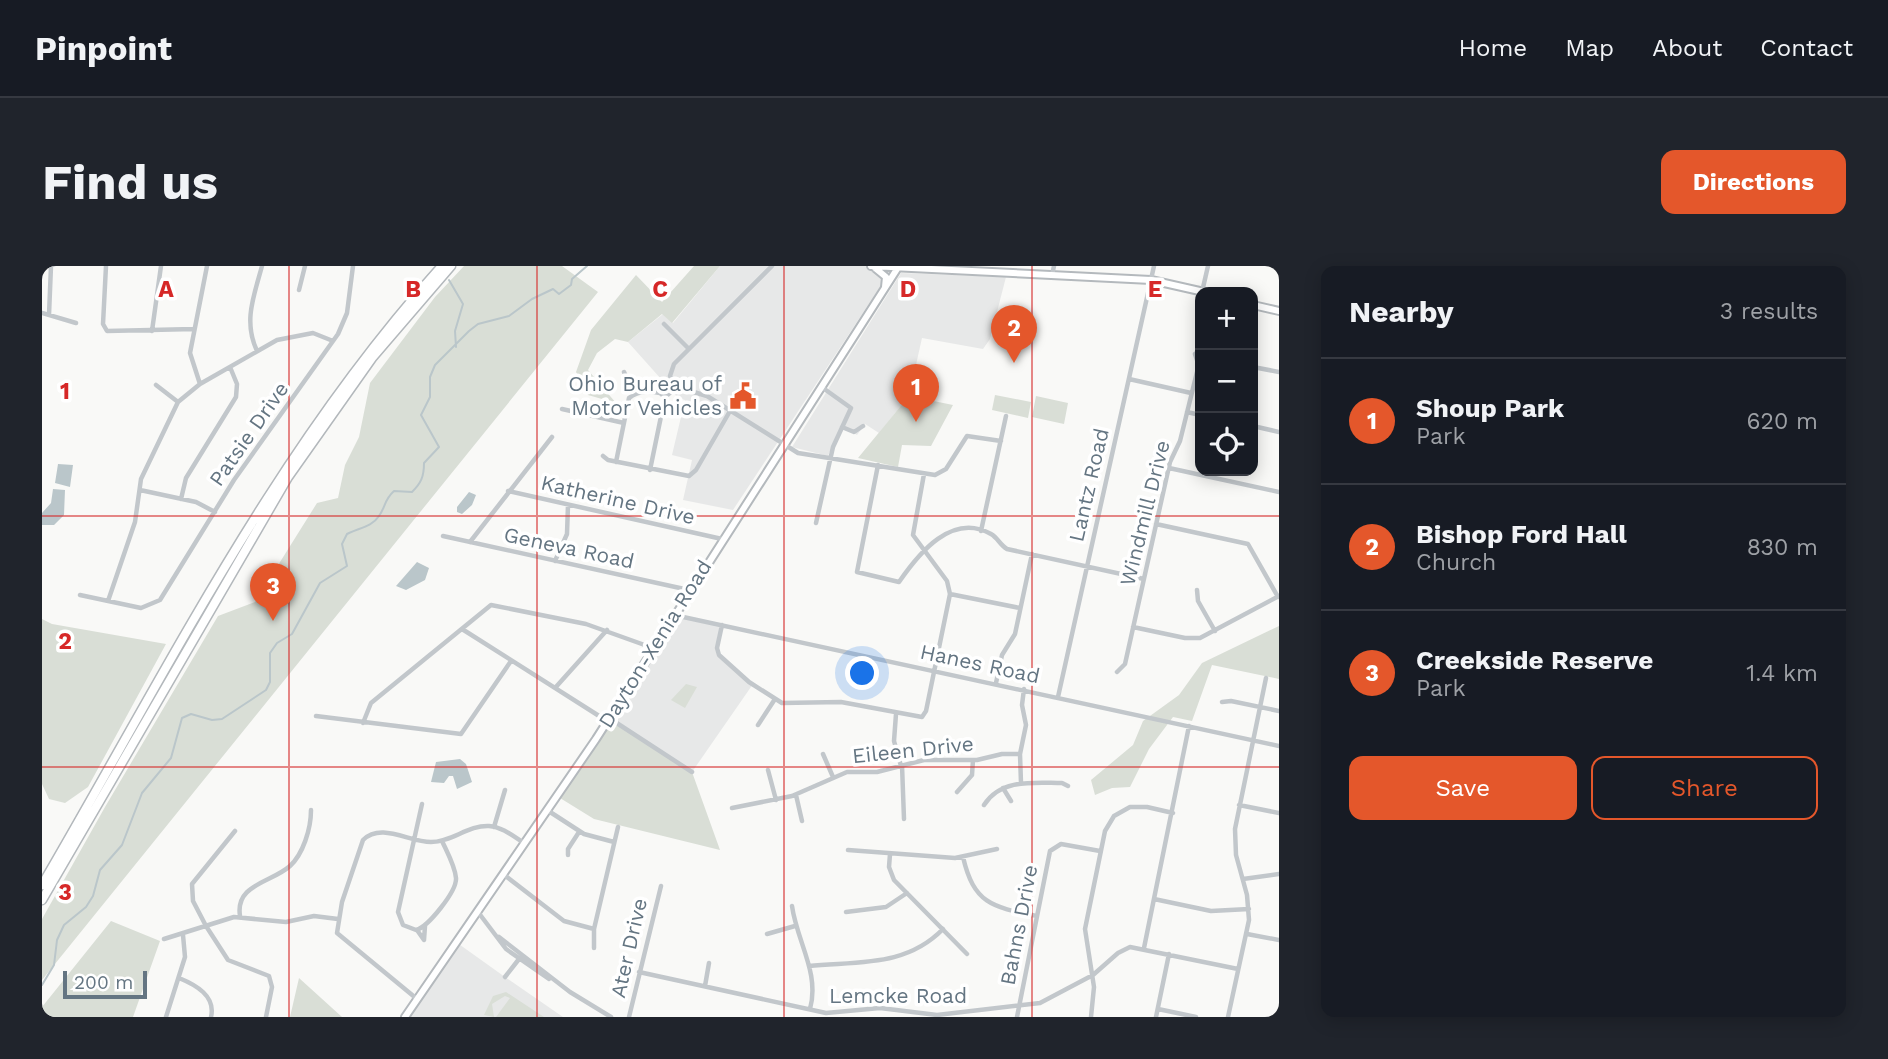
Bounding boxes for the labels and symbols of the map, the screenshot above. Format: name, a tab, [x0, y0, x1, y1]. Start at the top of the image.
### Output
text: A	[158, 276, 174, 303]
text: B	[405, 276, 421, 303]
text: C	[652, 276, 668, 303]
text: D	[900, 276, 916, 303]
text: E	[1148, 276, 1162, 303]
pin: 2	[991, 305, 1037, 363]
pin: 1	[893, 364, 939, 422]
place label: Ohio Bureau of Motor Vehicles	[568, 371, 722, 420]
street label: Patsie Drive	[204, 377, 294, 491]
text: 1	[60, 378, 70, 405]
public building icon: Ohio Bureau of Motor Vehicles	[728, 381, 758, 411]
street label: Lantz Road	[1063, 426, 1114, 544]
street label: Windmill Drive	[1114, 438, 1175, 588]
street label: Katherine Drive	[539, 470, 698, 529]
street label: Geneva Road	[502, 521, 637, 574]
street label: Dayton-Xenia Road	[593, 555, 716, 732]
pin: 3	[250, 563, 296, 621]
text: 2	[58, 628, 72, 655]
street label: Hanes Road	[918, 639, 1042, 688]
your location	[845, 656, 879, 690]
street label: Eileen Drive	[851, 731, 975, 768]
street label: Bahns Drive	[995, 863, 1042, 987]
text: 3	[58, 879, 72, 906]
street label: Ater Drive	[605, 896, 652, 1000]
scale bar	[63, 968, 147, 1000]
street label: Lemcke Road	[829, 983, 967, 1008]

